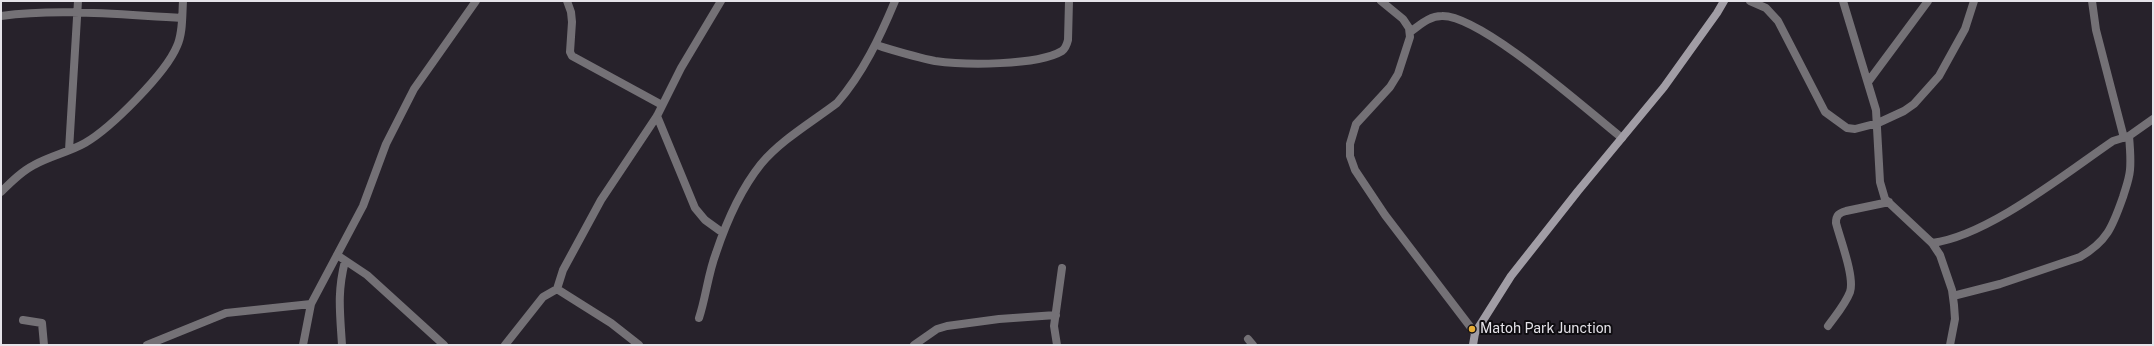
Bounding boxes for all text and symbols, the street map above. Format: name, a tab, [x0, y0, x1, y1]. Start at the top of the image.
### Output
place label: Matoh Park Junction	[1480, 321, 1612, 337]
marker: Matoh Park Junction	[1467, 324, 1477, 334]

